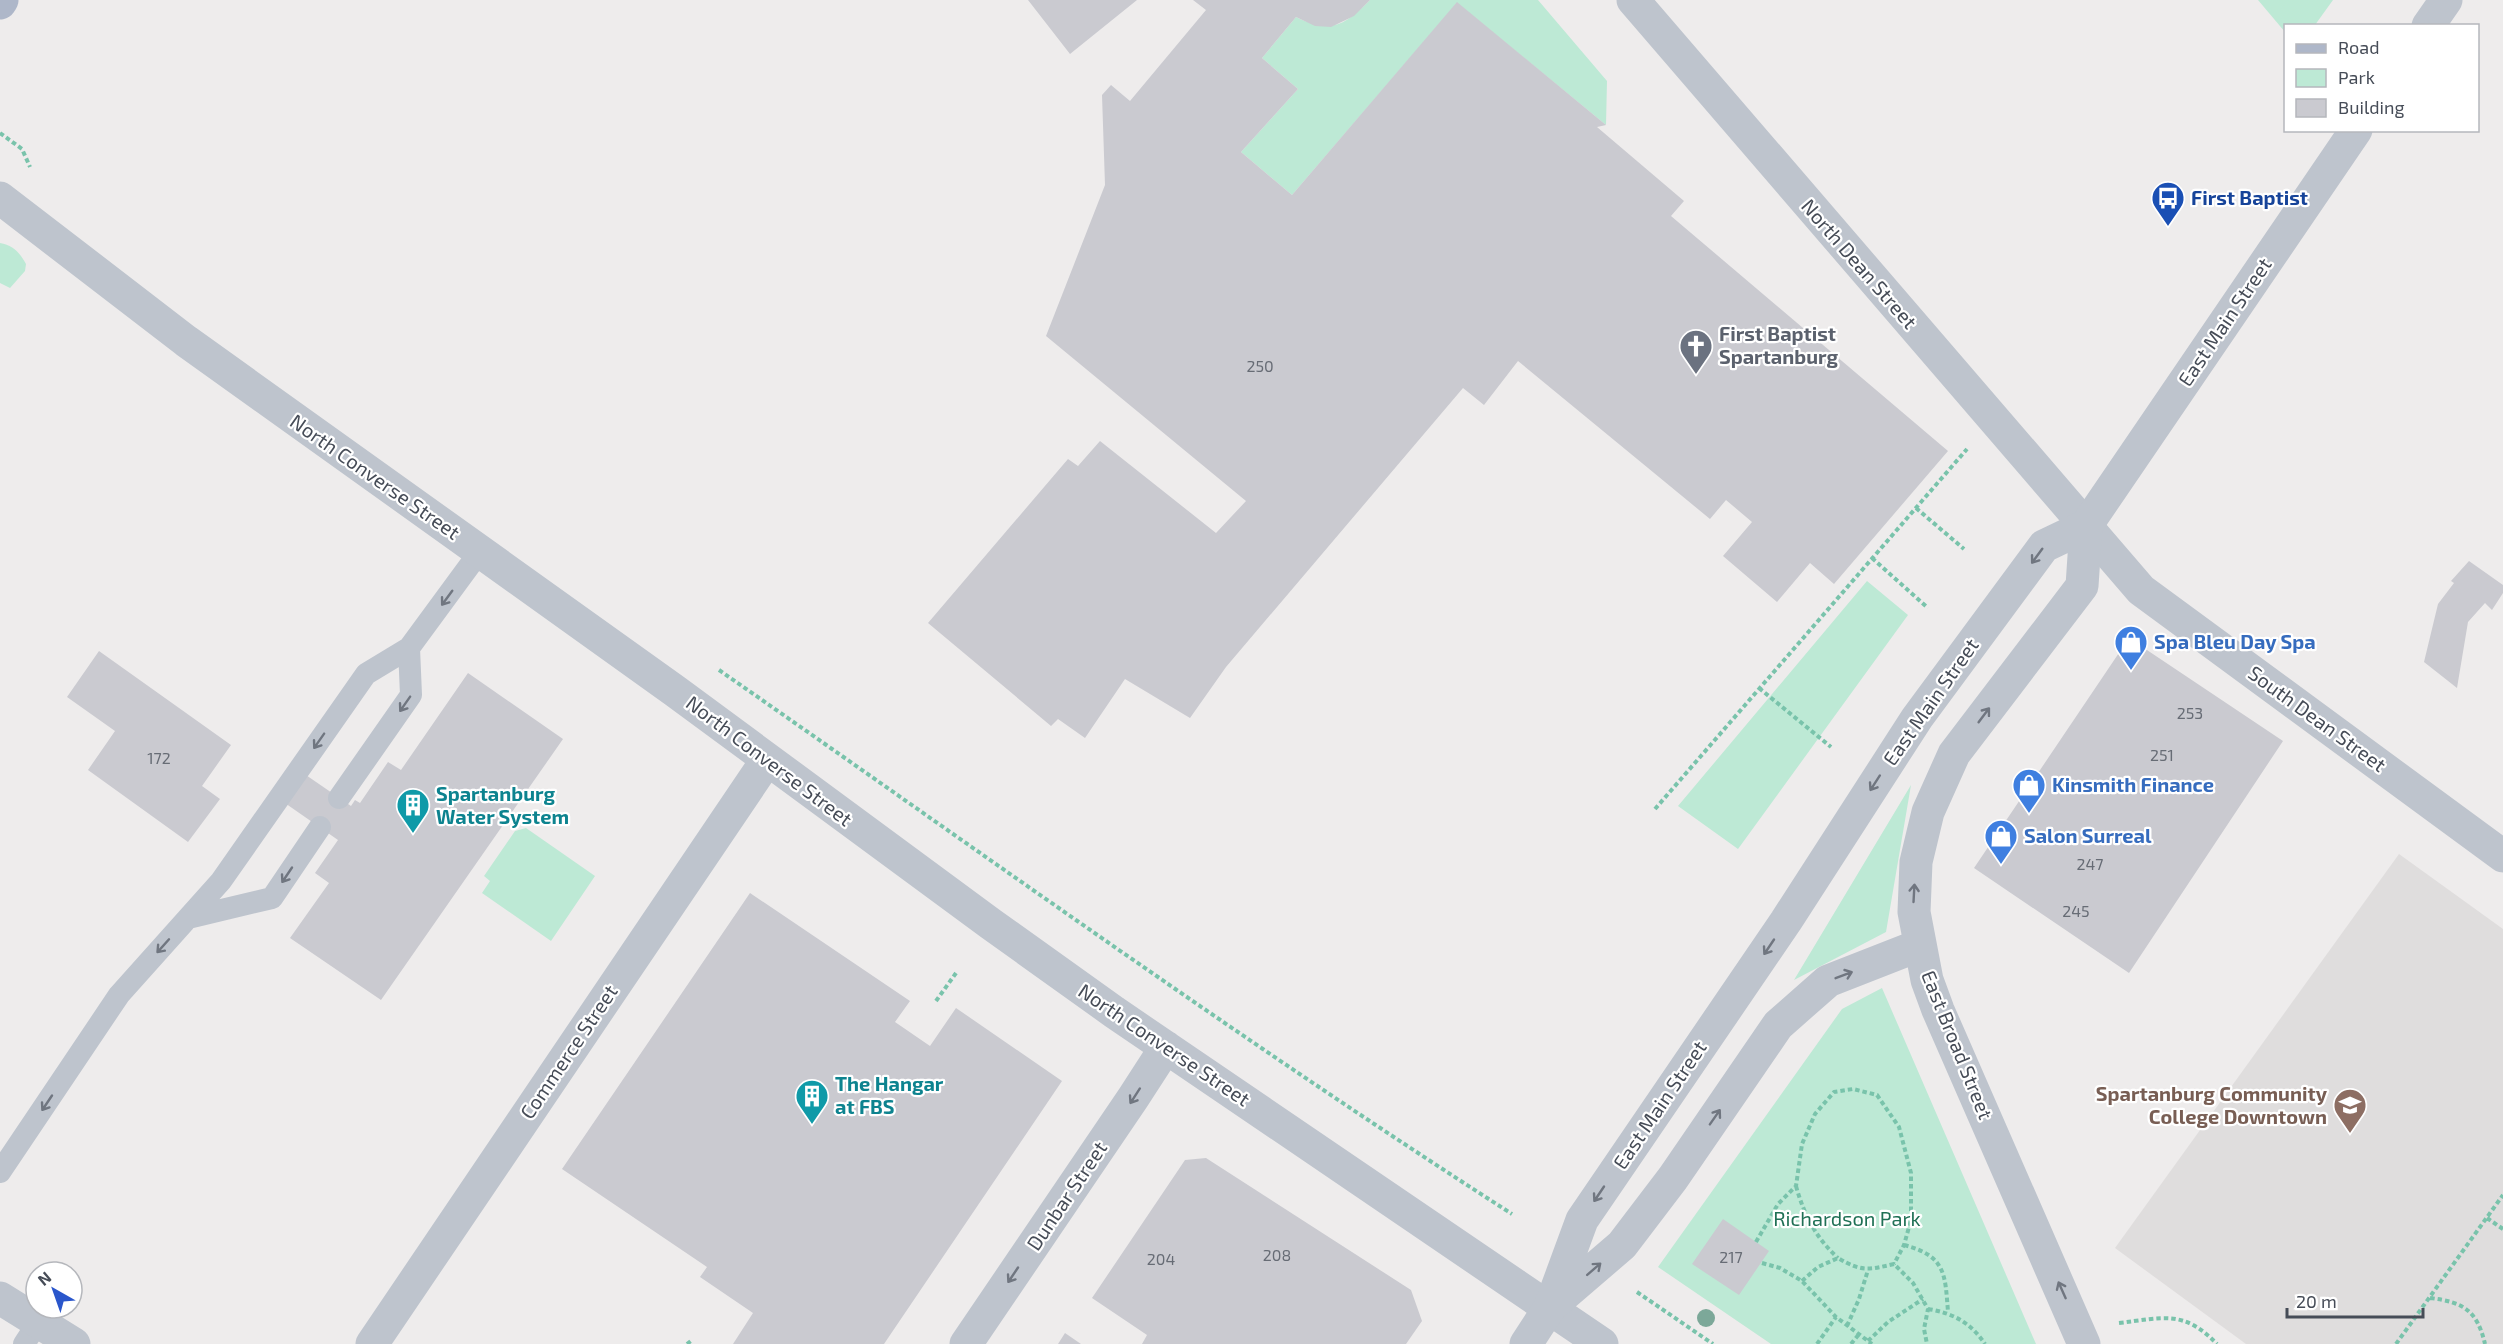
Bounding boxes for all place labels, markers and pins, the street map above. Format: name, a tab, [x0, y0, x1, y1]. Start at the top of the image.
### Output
bus stop icon: First Baptist	[2150, 180, 2186, 227]
place label: First Baptist	[2191, 185, 2308, 209]
place label: First Baptist Spartanburg	[1719, 321, 1839, 368]
church icon: First Baptist Spartanburg	[1678, 328, 1714, 375]
shop icon: Spa Bleu Day Spa	[2113, 624, 2149, 671]
place label: Spa Bleu Day Spa	[2154, 629, 2316, 654]
shop icon: Kinsmith Finance	[2011, 767, 2047, 814]
place label: Kinsmith Finance	[2052, 772, 2214, 796]
place label: Spartanburg Water System	[436, 781, 569, 829]
building icon: Spartanburg Water System	[395, 787, 431, 834]
shop icon: Salon Surreal	[1983, 818, 2019, 865]
place label: Salon Surreal	[2024, 823, 2152, 847]
place label: The Hangar at FBS	[835, 1071, 944, 1118]
building icon: The Hangar at FBS	[794, 1078, 830, 1125]
place label: Spartanburg Community College Downtown	[2096, 1081, 2328, 1128]
school or university icon: Spartanburg Community College Downtown	[2332, 1087, 2368, 1134]

